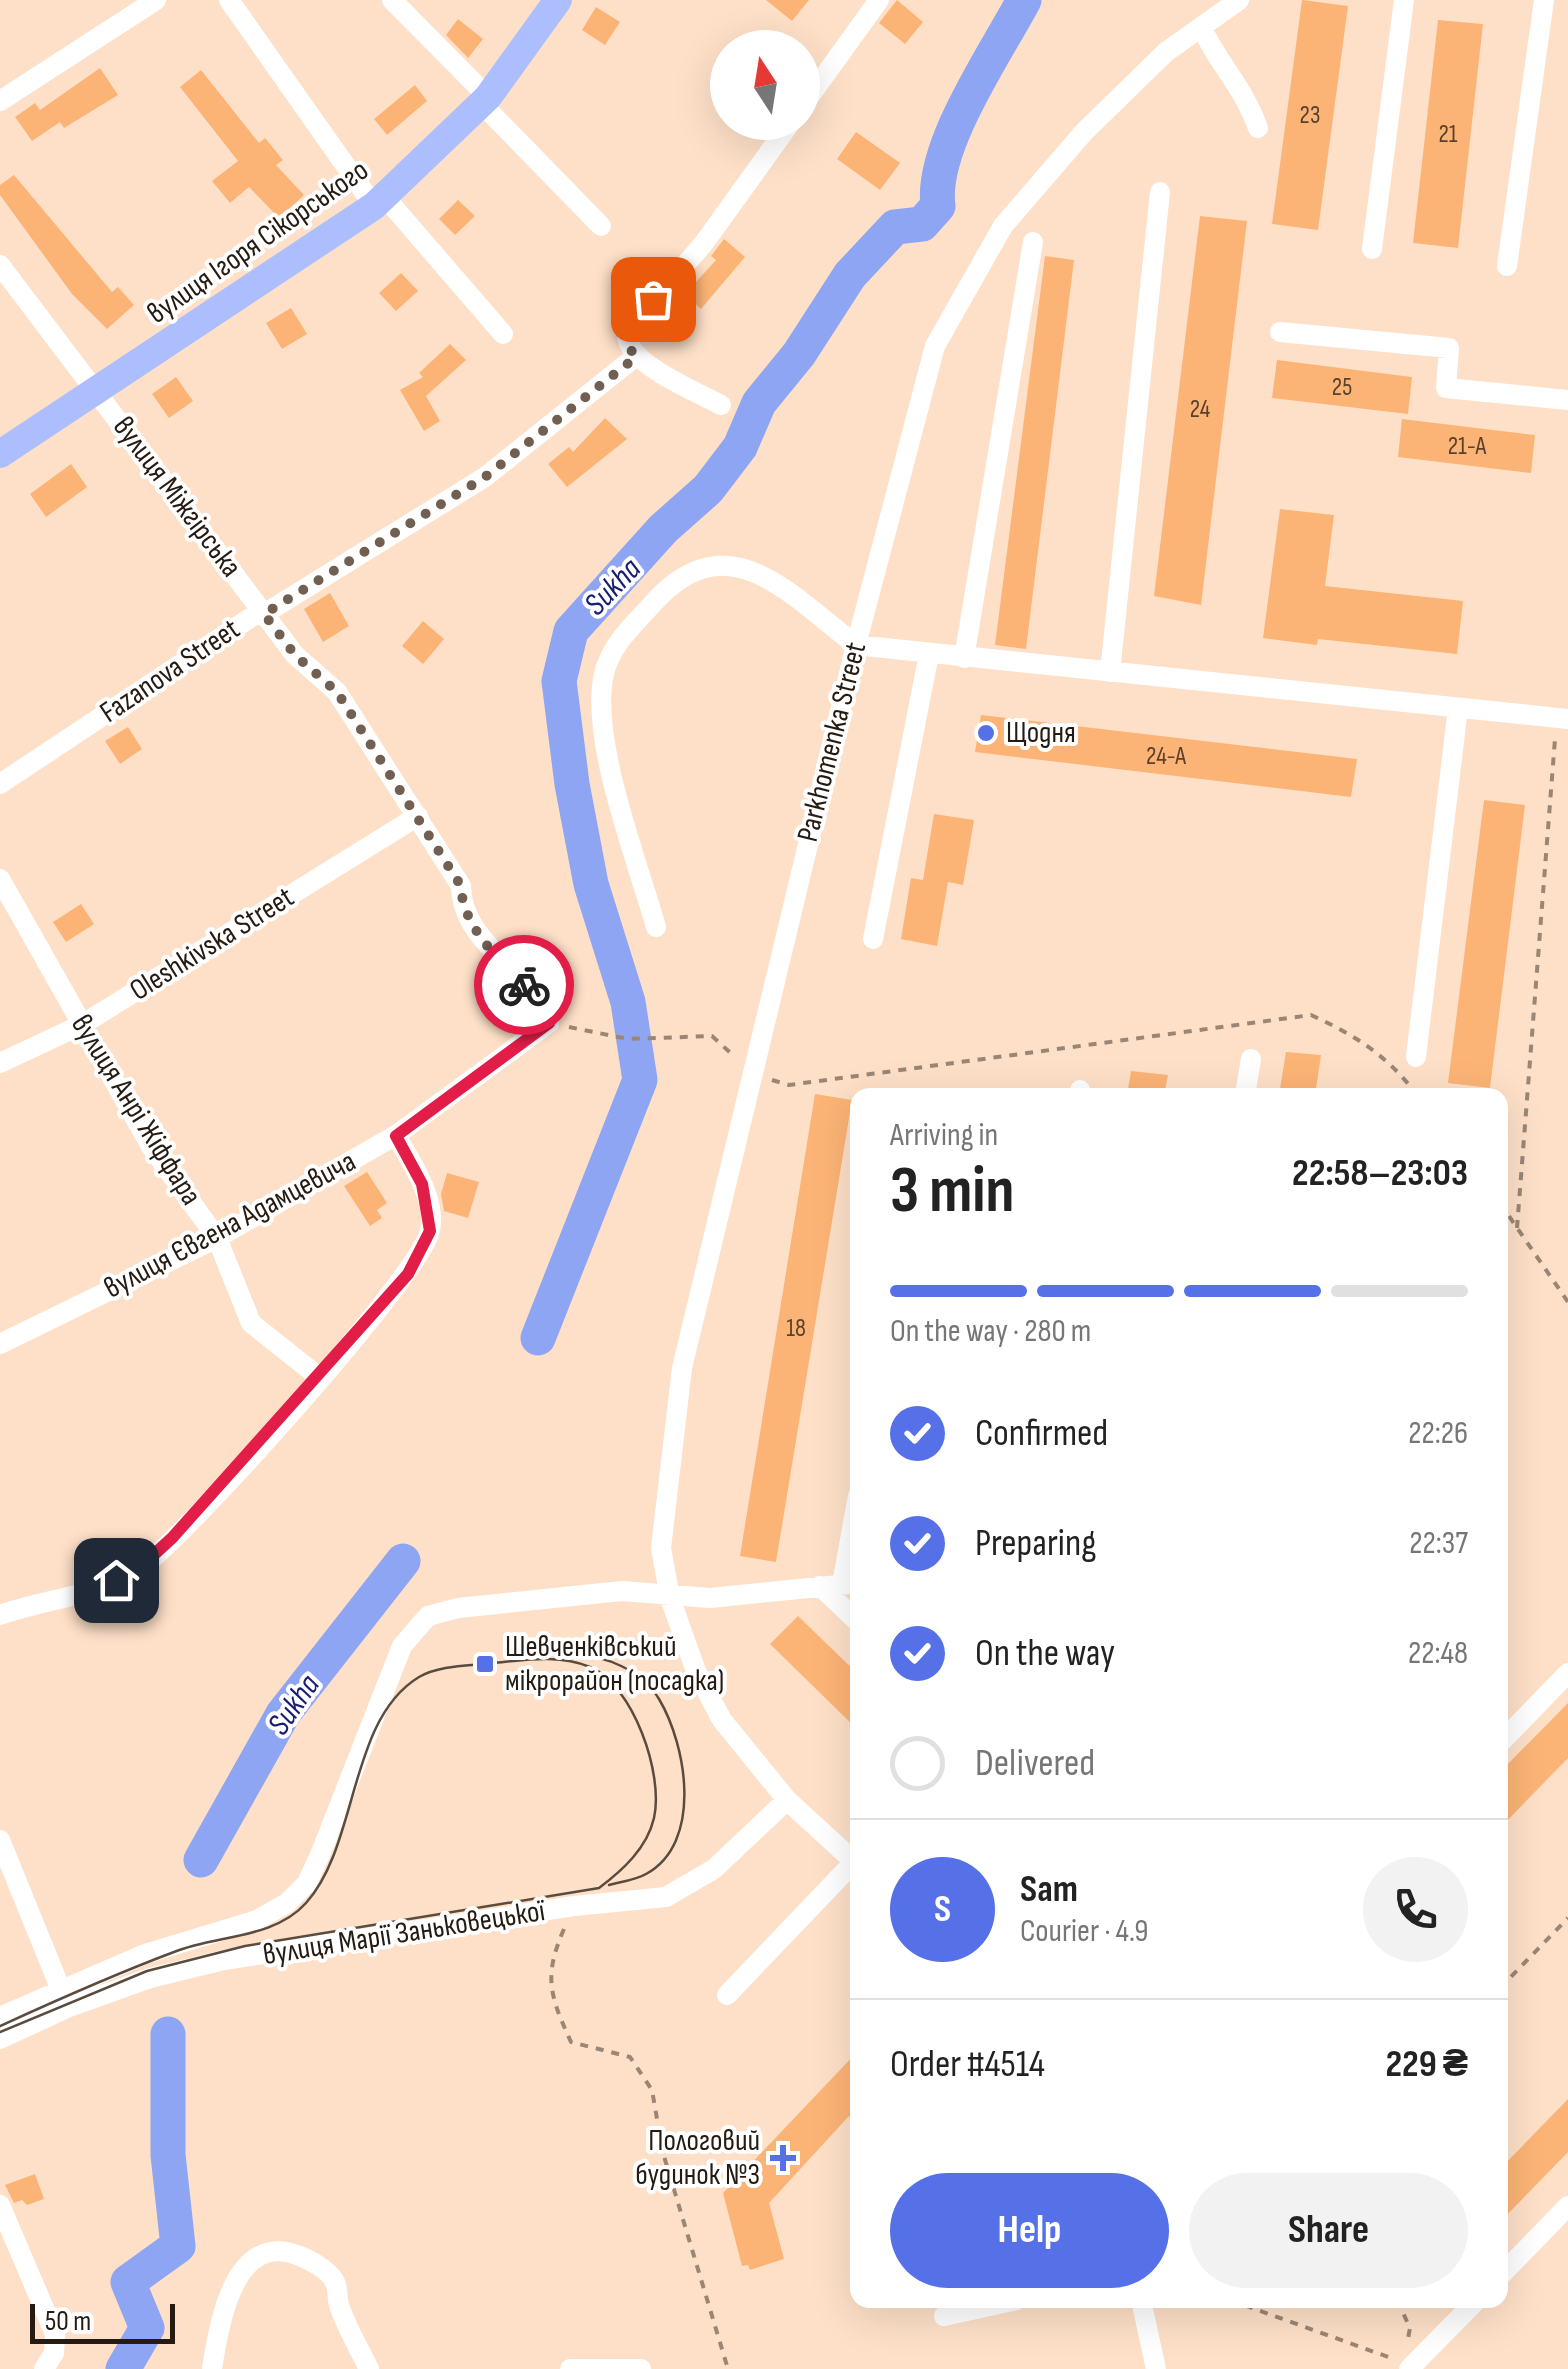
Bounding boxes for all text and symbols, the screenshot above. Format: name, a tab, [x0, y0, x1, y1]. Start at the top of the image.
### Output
north arrow	[710, 30, 820, 140]
map controls	[710, 30, 820, 140]
house number: 23	[1300, 100, 1320, 131]
house number: 21	[1438, 119, 1458, 150]
street label: вулиця Ігоря Сікорського	[141, 152, 375, 332]
pin	[611, 257, 696, 342]
icon: bag	[626, 272, 681, 327]
house number: 25	[1332, 372, 1352, 403]
house number: 24	[1190, 394, 1210, 425]
street label: вулиця Міжгірська	[105, 410, 249, 584]
house number: 21-А	[1448, 431, 1487, 462]
water label: Sukha	[576, 550, 650, 624]
street label: Fazanova Street	[93, 611, 247, 731]
street label: Parkhomenka Street	[790, 638, 874, 846]
place label: Щодня	[1006, 715, 1076, 751]
marker: Щодня	[975, 722, 997, 744]
house number: 24-А	[1146, 741, 1186, 772]
street label: Oleshkivska Street	[123, 879, 301, 1009]
courier	[474, 935, 574, 1035]
icon: bike	[497, 958, 552, 1013]
street label: вулиця Анрі Жіффара	[63, 1008, 209, 1212]
text: Arriving in	[890, 1116, 998, 1155]
street label: вулиця Євгена Адамцевича	[98, 1143, 362, 1307]
text: 22:58–23:03	[1292, 1151, 1468, 1196]
text: 3 min	[890, 1153, 1014, 1231]
text: On the way · 280 m	[890, 1312, 1091, 1351]
house number: 18	[786, 1313, 806, 1344]
icon: check	[890, 1406, 945, 1461]
text: Confirmed	[975, 1411, 1108, 1456]
text: 22:26	[1408, 1414, 1468, 1453]
icon: check	[890, 1516, 945, 1571]
text: Preparing	[975, 1521, 1096, 1566]
text: 22:37	[1409, 1524, 1468, 1563]
pin	[74, 1538, 159, 1623]
icon: home	[89, 1553, 144, 1608]
icon: check	[890, 1626, 945, 1681]
place label: Шевченківський мікрорайон (посадка)	[505, 1629, 724, 1699]
text: On the way	[975, 1631, 1115, 1676]
text: 22:48	[1408, 1634, 1468, 1673]
marker: Шевченківський мікрорайон (посадка)	[474, 1653, 496, 1675]
water label: Sukha	[259, 1667, 329, 1743]
text: Delivered	[975, 1741, 1095, 1786]
button: phone	[1363, 1857, 1468, 1962]
text: Sam	[1020, 1867, 1078, 1912]
text: S	[934, 1887, 951, 1932]
street label: вулиця Марії Заньковецької	[261, 1893, 549, 1973]
text: Courier · 4.9	[1020, 1912, 1148, 1951]
text: Order #4514	[890, 2042, 1045, 2087]
text: 229 ₴	[1385, 2042, 1468, 2087]
place label: Пологовий будинок №3	[635, 2123, 760, 2193]
marker: Пологовий будинок №3	[770, 2145, 796, 2171]
button: Help	[890, 2173, 1169, 2288]
button: Share	[1189, 2173, 1468, 2288]
scale bar	[30, 2299, 175, 2344]
text: 50 m	[45, 2305, 91, 2338]

